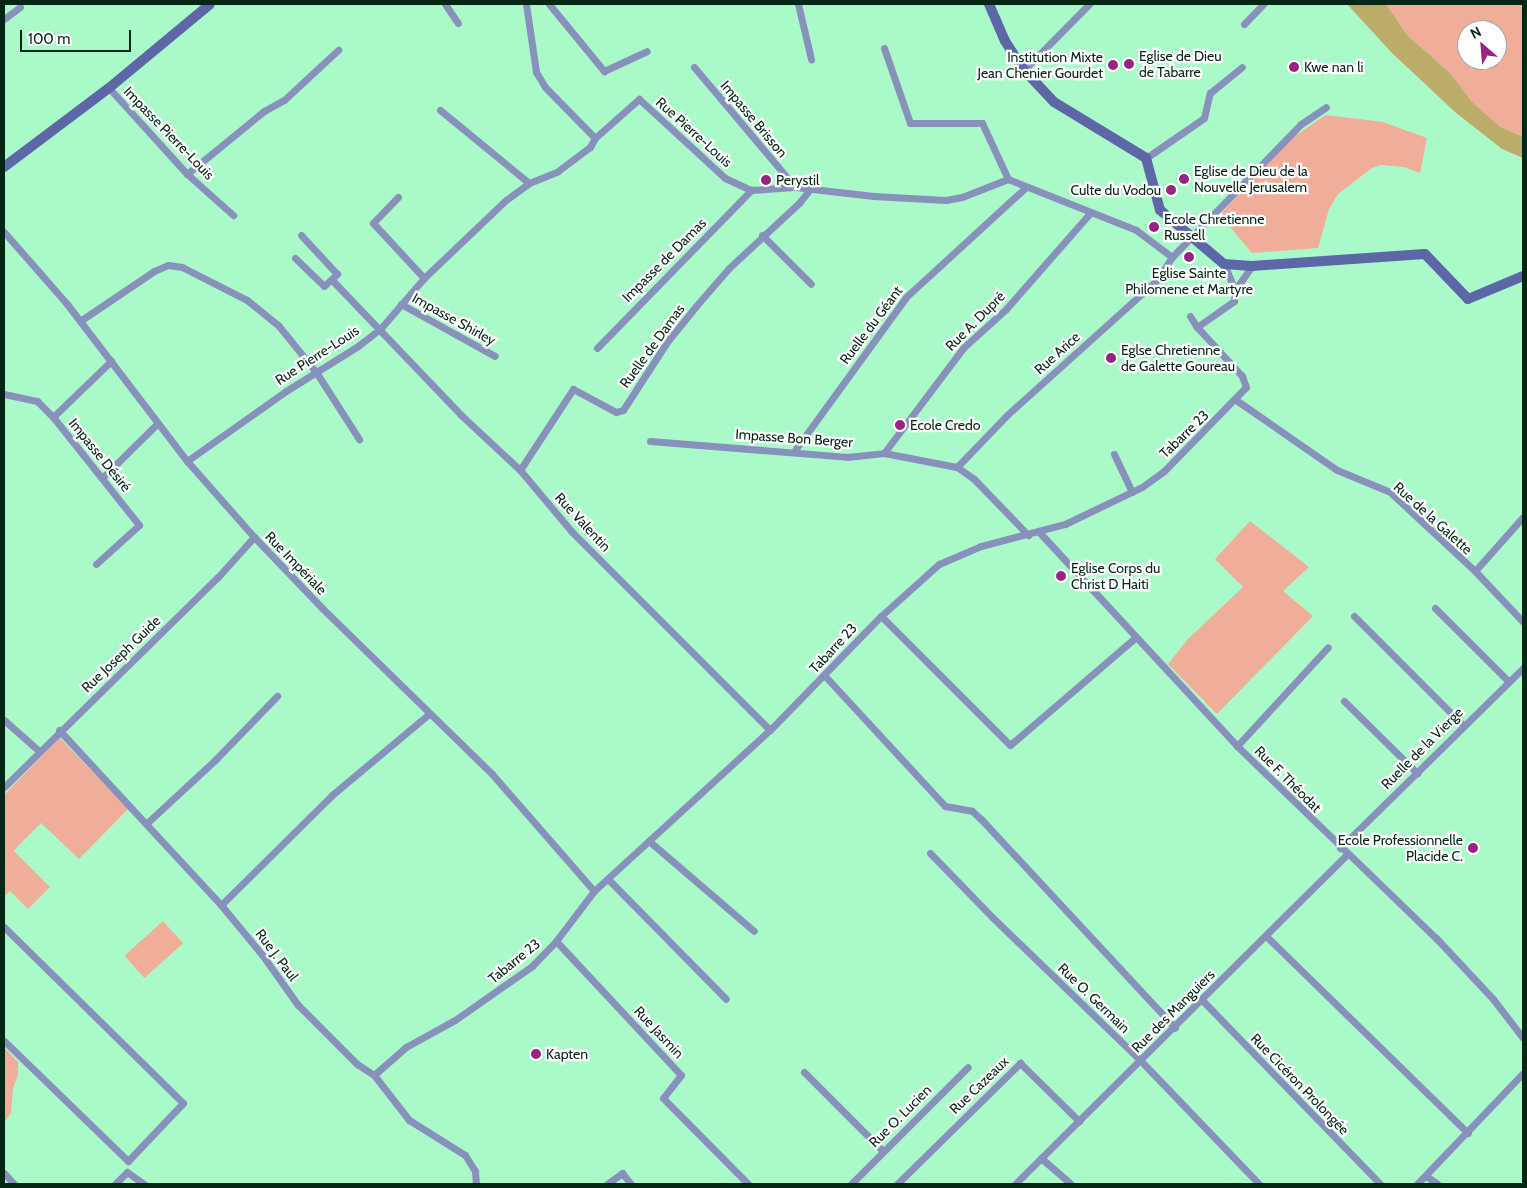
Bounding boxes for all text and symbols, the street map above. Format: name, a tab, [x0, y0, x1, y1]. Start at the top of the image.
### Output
scale bar	[22, 20, 134, 52]
north arrow	[1457, 20, 1507, 70]
text: N	[1467, 22, 1484, 43]
text: 100 m	[28, 30, 70, 48]
place label: Eglise de Dieu de Tabarre	[1139, 48, 1222, 80]
place label: Institution Mixte Jean Chenier Gourdet	[978, 49, 1103, 82]
marker: Eglise de Dieu de Tabarre	[1123, 58, 1135, 70]
marker: Institution Mixte Jean Chenier Gourdet	[1107, 59, 1119, 71]
place label: Kwe nan li	[1304, 59, 1363, 75]
marker: Kwe nan li	[1288, 61, 1300, 73]
street label: Impasse Brisson	[717, 77, 791, 161]
street label: Impasse Pierre-Louis	[120, 83, 218, 183]
street label: Rue Pierre-Louis	[653, 93, 735, 171]
place label: Eglise de Dieu de la Nouvelle Jerusalem	[1194, 163, 1308, 196]
place label: Perystil	[776, 172, 819, 188]
marker: Eglise de Dieu de la Nouvelle Jerusalem	[1178, 173, 1190, 185]
marker: Perystil	[760, 174, 772, 186]
place label: Culte du Vodou	[1071, 182, 1161, 198]
marker: Culte du Vodou	[1165, 184, 1177, 196]
place label: Ecole Chretienne Russell	[1164, 211, 1264, 243]
street label: Impasse de Damas	[619, 215, 709, 305]
marker: Ecole Chretienne Russell	[1148, 221, 1160, 233]
marker: Eglise Sainte Philomene et Martyre	[1183, 251, 1195, 263]
place label: Eglise Sainte Philomene et Martyre	[1125, 265, 1253, 298]
street label: Ruelle du Géant	[836, 283, 906, 367]
street label: Rue A. Dupré	[942, 288, 1008, 354]
street label: Impasse Shirley	[409, 289, 499, 349]
street label: Ruelle de Damas	[616, 301, 688, 391]
street label: Rue Pierre-Louis	[272, 322, 362, 388]
street label: Rue Arice	[1031, 328, 1083, 378]
place label: Eglse Chretienne de Galette Goureau	[1121, 342, 1235, 374]
marker: Eglse Chretienne de Galette Goureau	[1105, 352, 1117, 364]
street label: Tabarre 23	[1156, 407, 1212, 461]
street label: Impasse Désiré	[65, 415, 135, 495]
place label: Ecole Credo	[910, 417, 980, 433]
marker: Ecole Credo	[894, 419, 906, 431]
street label: Impasse Bon Berger	[735, 426, 853, 450]
street label: Rue de la Galette	[1390, 478, 1476, 558]
street label: Rue Valentin	[552, 489, 614, 555]
street label: Rue Impériale	[262, 528, 330, 598]
place label: Eglise Corps du Christ D Haiti	[1071, 560, 1160, 592]
marker: Eglise Corps du Christ D Haiti	[1055, 570, 1067, 582]
street label: Rue Joseph Guide	[78, 612, 164, 696]
street label: Tabarre 23	[806, 620, 860, 676]
street label: Ruelle de la Vierge	[1378, 704, 1466, 792]
street label: Rue F. Théodat	[1251, 742, 1325, 816]
place label: Ecole Professionnelle Placide C.	[1338, 832, 1463, 864]
marker: Ecole Professionnelle Placide C.	[1467, 842, 1479, 854]
street label: Rue J. Paul	[252, 926, 302, 984]
street label: Tabarre 23	[485, 935, 543, 987]
street label: Rue O. Germain	[1055, 960, 1133, 1036]
street label: Rue des Manguiers	[1128, 966, 1218, 1056]
street label: Rue Jasmin	[631, 1003, 687, 1061]
street label: Rue Cicéron Prolongée	[1247, 1030, 1353, 1138]
place label: Kapten	[546, 1046, 588, 1062]
marker: Kapten	[530, 1048, 542, 1060]
street label: Rue Cazeaux	[946, 1053, 1012, 1117]
street label: Rue O. Lucien	[865, 1081, 935, 1151]

